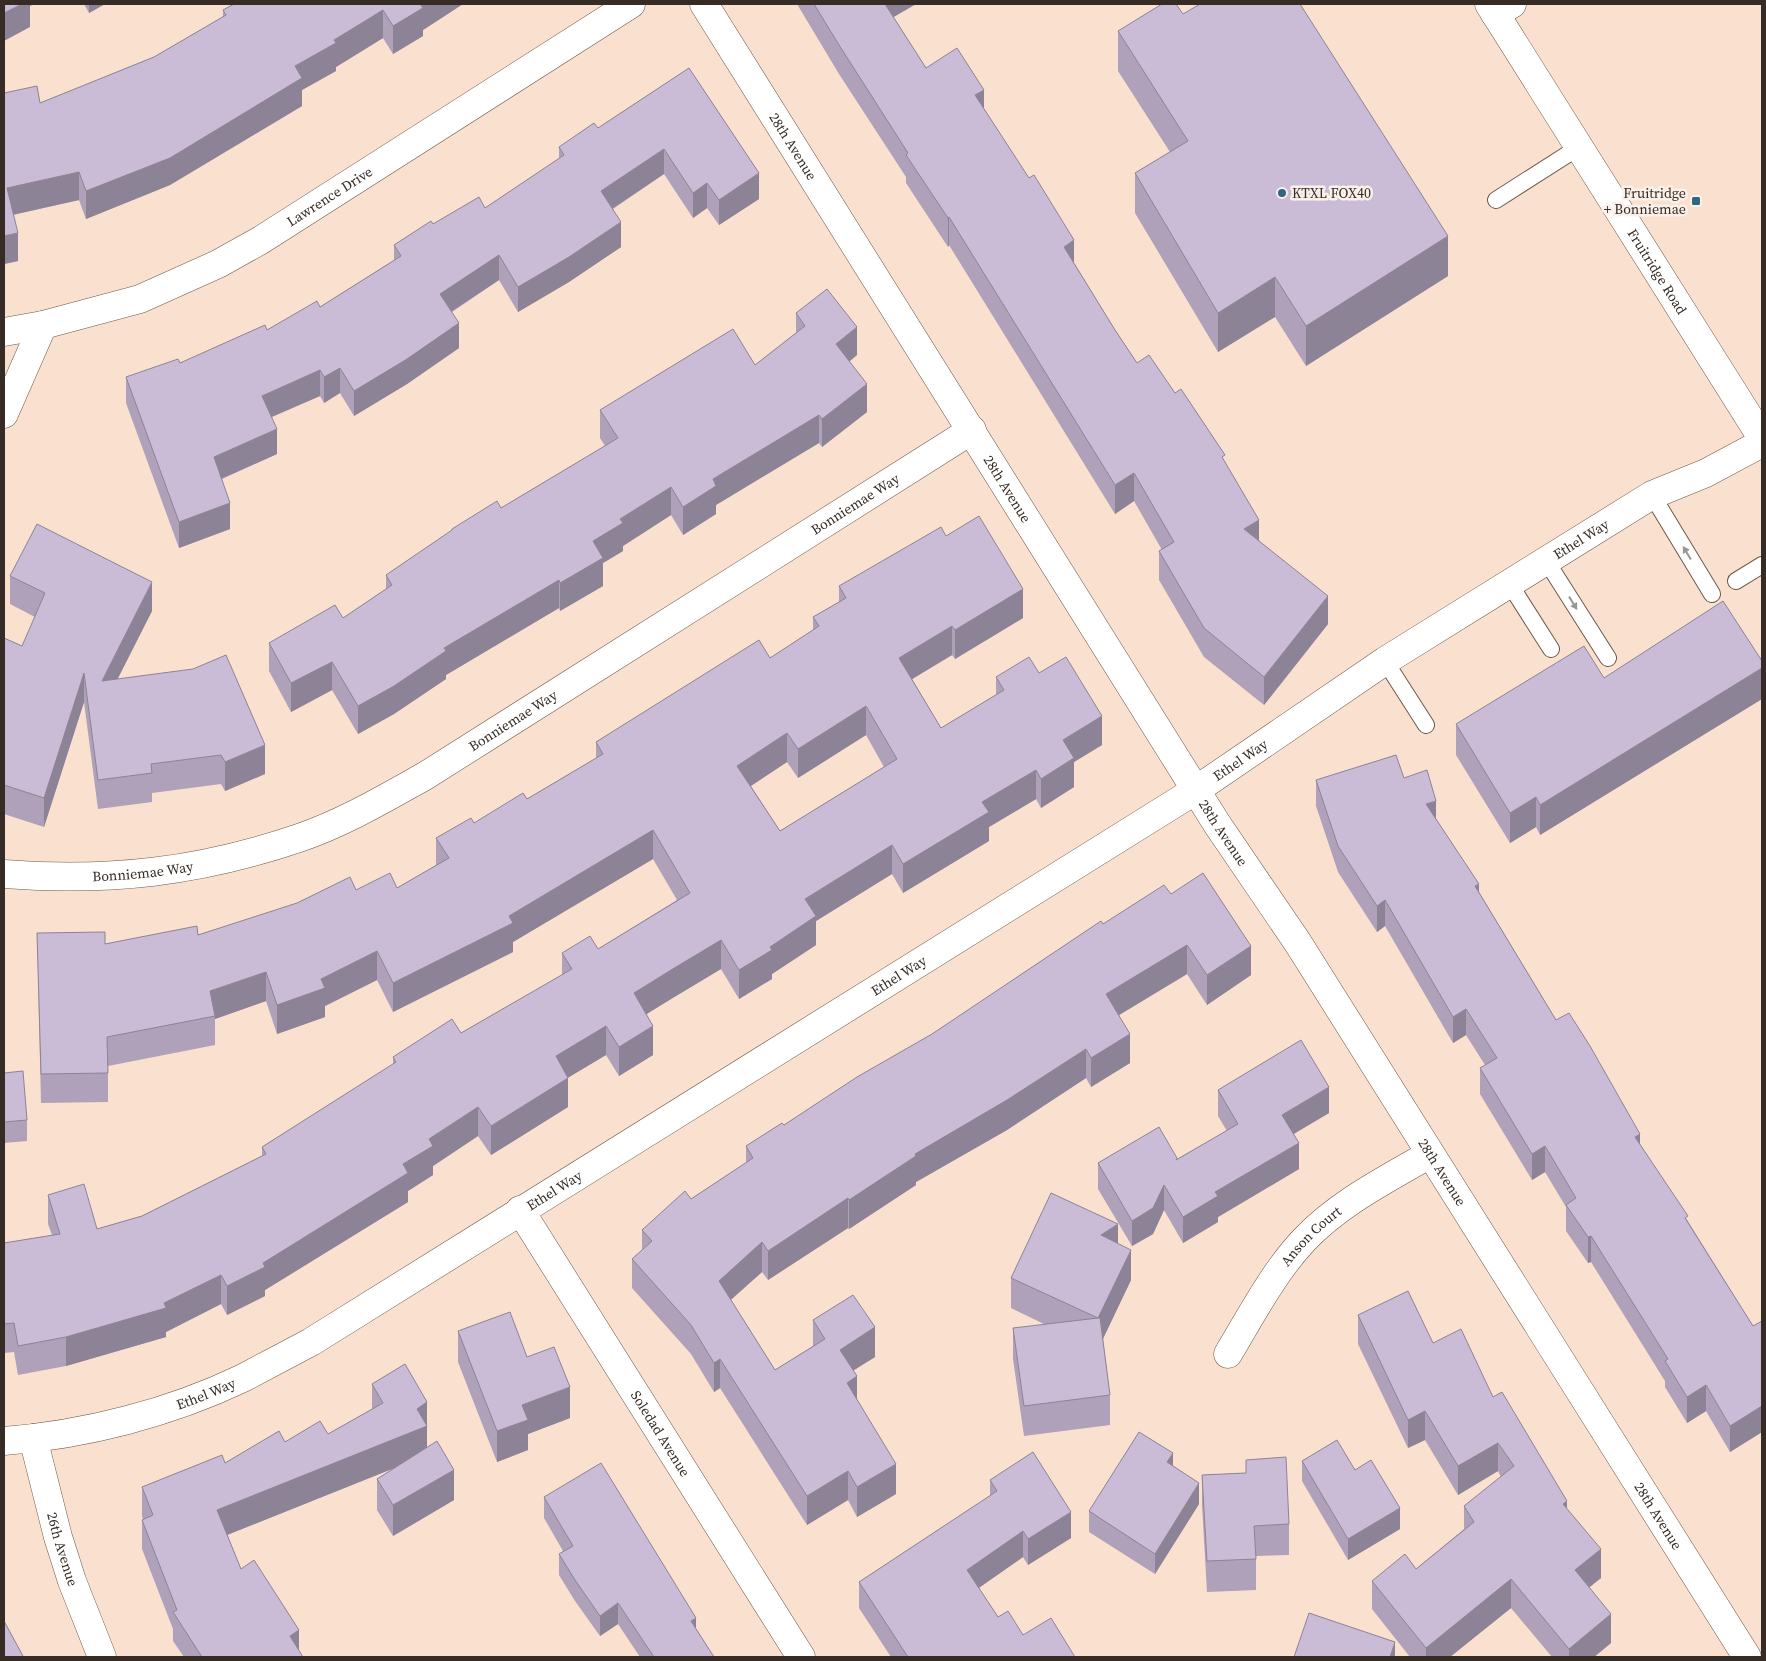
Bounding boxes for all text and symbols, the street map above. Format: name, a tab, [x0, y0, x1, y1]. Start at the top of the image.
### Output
street label: 28th Avenue	[764, 109, 822, 184]
street label: Lawrence Drive	[283, 161, 376, 231]
place label: KTXL FOX40	[1292, 183, 1371, 203]
place label: Fruitridge + Bonniemae	[1604, 183, 1686, 219]
marker: KTXL FOX40	[1276, 187, 1288, 199]
marker: Fruitridge + Bonniemae	[1690, 195, 1702, 207]
street label: Fruitridge Road	[1623, 225, 1692, 318]
street label: 28th Avenue	[979, 451, 1036, 527]
street label: Bonniemae Way	[807, 468, 904, 539]
street label: Ethel Way	[1549, 514, 1613, 564]
one-way arrow	[1683, 546, 1692, 559]
one-way arrow	[1568, 596, 1577, 609]
street label: Bonniemae Way	[465, 684, 562, 756]
street label: Ethel Way	[1209, 734, 1272, 786]
street label: 28th Avenue	[1194, 795, 1253, 870]
street label: Bonniemae Way	[92, 856, 195, 886]
street label: Ethel Way	[867, 950, 931, 1000]
street label: 28th Avenue	[1413, 1135, 1471, 1210]
street label: Ethel Way	[522, 1165, 586, 1215]
street label: Anson Court	[1276, 1201, 1346, 1270]
street label: Ethel Way	[173, 1373, 239, 1415]
street label: Soledad Avenue	[626, 1387, 695, 1480]
street label: 28th Avenue	[1630, 1478, 1687, 1554]
street label: 26th Avenue	[42, 1510, 83, 1589]

